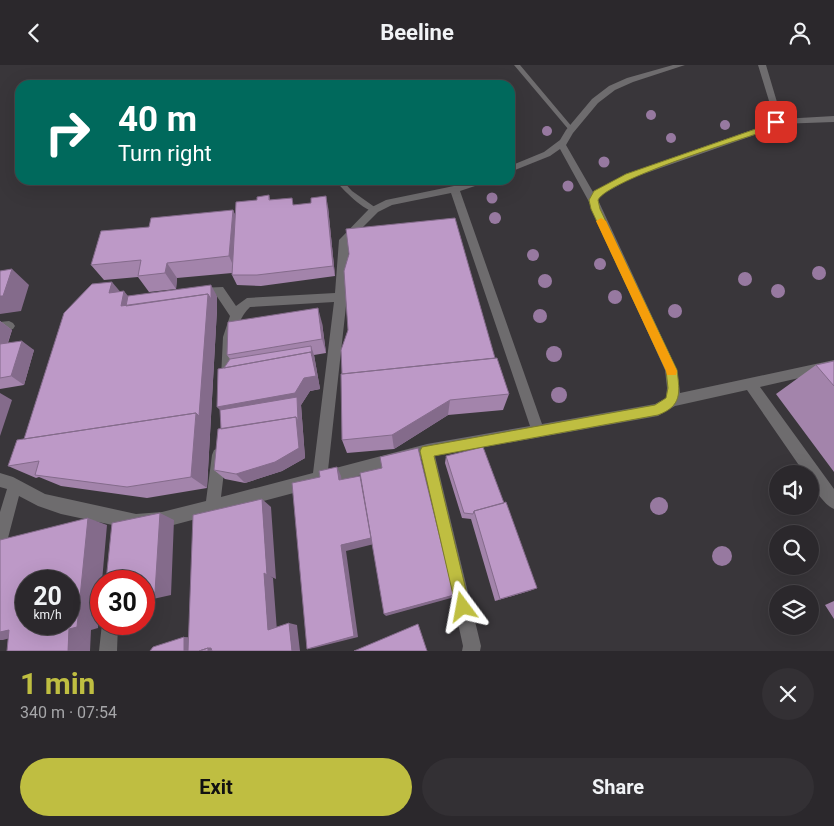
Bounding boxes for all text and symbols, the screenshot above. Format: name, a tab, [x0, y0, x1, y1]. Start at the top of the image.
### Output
icon: back	[20, 19, 48, 47]
icon: person	[786, 19, 814, 47]
text: Beeline	[380, 20, 454, 45]
text: 40 m	[118, 99, 197, 140]
icon: right	[35, 100, 100, 165]
pin	[755, 101, 797, 143]
icon: arrive	[762, 108, 790, 136]
text: Turn right	[118, 141, 212, 166]
map controls	[769, 465, 819, 635]
button: sound	[769, 465, 819, 515]
button: search	[769, 525, 819, 575]
speed limit sign: 30	[90, 570, 155, 635]
position arrow	[436, 580, 488, 632]
text: 20	[33, 582, 62, 611]
button: layers	[769, 585, 819, 635]
text: km/h	[33, 608, 62, 622]
text: 1 min	[20, 666, 95, 701]
button: close	[762, 668, 814, 720]
text: 340 m · 07:54	[20, 703, 117, 722]
button: Exit	[20, 758, 412, 816]
button: Share	[422, 758, 814, 816]

